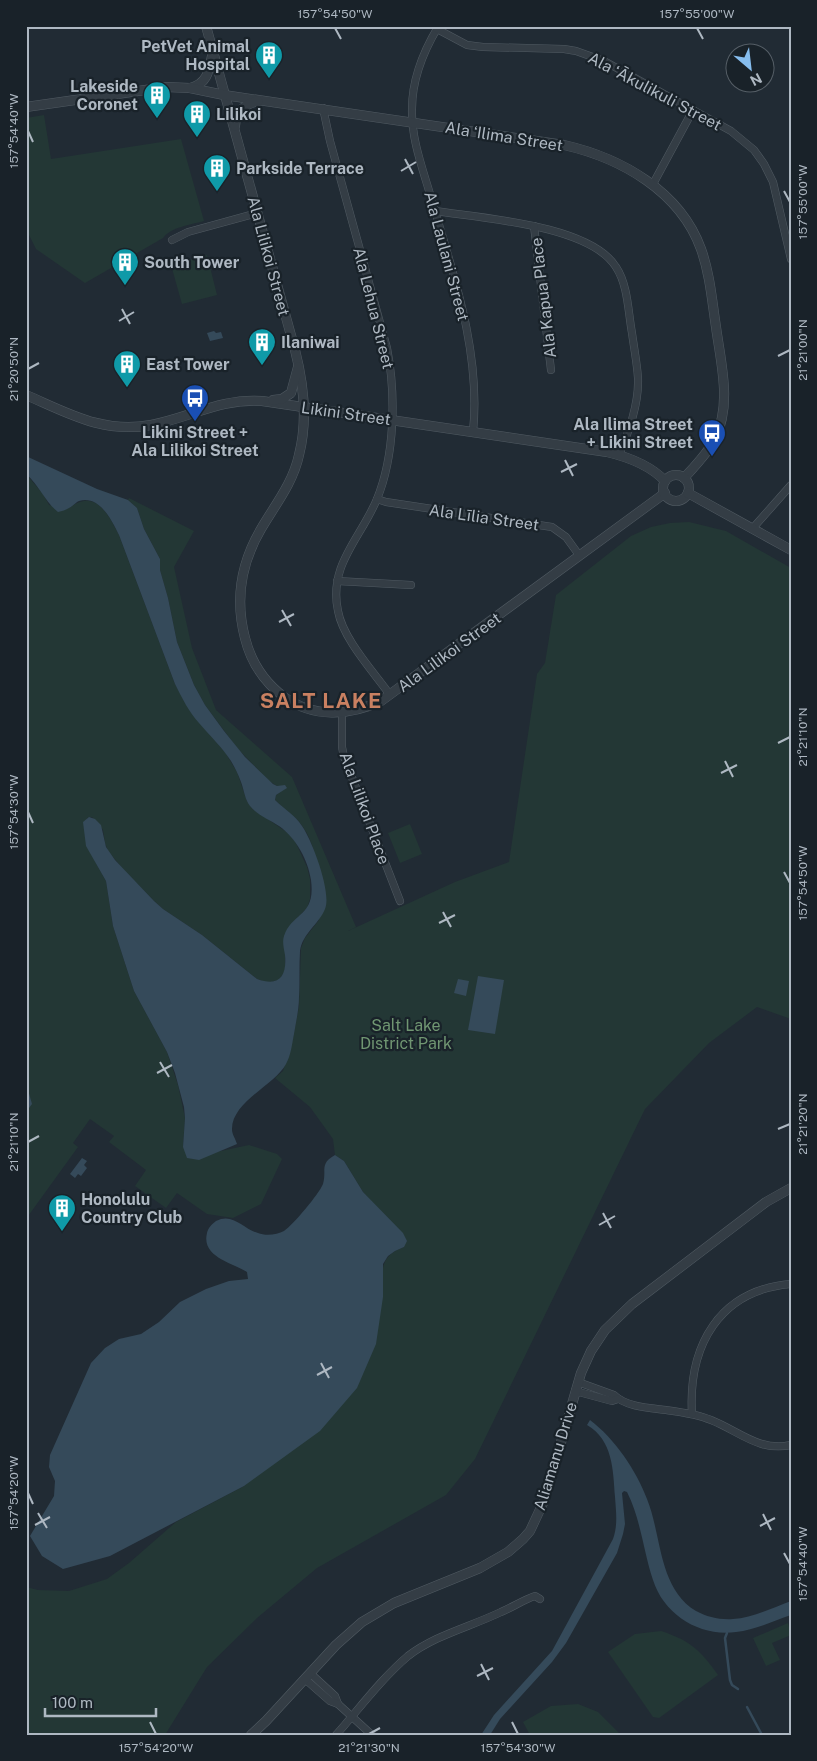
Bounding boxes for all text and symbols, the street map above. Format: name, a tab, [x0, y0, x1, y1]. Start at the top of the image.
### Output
text: 157°54'50"W	[297, 7, 373, 21]
text: 157°55'00"W	[660, 7, 735, 21]
place label: PetVet Animal Hospital	[141, 37, 250, 74]
building icon: PetVet Animal Hospital	[254, 40, 284, 79]
north arrow	[724, 42, 774, 92]
street label: Ala ʻĀkulikuli Street	[585, 48, 725, 135]
text: N	[748, 70, 765, 89]
place label: Lakeside Coronet	[70, 77, 138, 114]
building icon: Lakeside Coronet	[142, 80, 172, 119]
text: 157°54'40"W	[7, 93, 21, 168]
building icon: Lilikoi	[182, 99, 212, 138]
place label: Lilikoi	[216, 105, 261, 124]
street label: Ala ʻIlima Street	[444, 118, 564, 155]
building icon: Parkside Terrace	[202, 153, 232, 192]
place label: Parkside Terrace	[236, 159, 364, 178]
text: 157°55'00"W	[796, 164, 810, 239]
street label: Ala Laulani Street	[420, 189, 473, 323]
street label: Ala Lilikoi Street	[243, 194, 294, 318]
street label: Ala Kapua Place	[527, 236, 560, 359]
street label: Ala Lehua Street	[349, 245, 398, 371]
building icon: South Tower	[110, 247, 140, 286]
place label: South Tower	[144, 253, 240, 272]
text: 21°21'00"N	[796, 319, 810, 381]
building icon: Ilaniwai	[247, 327, 277, 366]
place label: Ilaniwai	[281, 333, 340, 352]
text: 21°20'50"N	[7, 337, 21, 401]
building icon: East Tower	[112, 349, 142, 388]
place label: East Tower	[146, 355, 230, 374]
bus stop icon: Likini Street + Ala Lilikoi Street	[180, 383, 210, 422]
street label: Likini Street	[300, 398, 392, 429]
place label: Ala Ilima Street + Likini Street	[573, 415, 693, 452]
bus stop icon: Ala Ilima Street + Likini Street	[697, 418, 727, 457]
place label: Likini Street + Ala Lilikoi Street	[131, 423, 259, 460]
street label: Ala Līlia Street	[428, 500, 540, 535]
street label: Ala Lilikoi Street	[394, 608, 505, 696]
district label: SALT LAKE	[260, 688, 382, 713]
text: 21°21'10"N	[796, 708, 810, 767]
street label: Ala Lilikoi Place	[335, 749, 394, 867]
text: 157°54'30"W	[7, 774, 21, 849]
text: 157°54'50"W	[796, 845, 810, 921]
park label: Salt Lake District Park	[360, 1016, 452, 1053]
text: 21°21'20"N	[796, 1093, 810, 1155]
text: 21°21'10"N	[7, 1113, 21, 1172]
place label: Honolulu Country Club	[81, 1190, 183, 1227]
building icon: Honolulu Country Club	[47, 1193, 77, 1232]
street label: Aliamanu Drive	[530, 1400, 581, 1513]
text: 157°54'20"W	[7, 1455, 21, 1530]
text: 157°54'40"W	[796, 1526, 810, 1601]
scale bar	[45, 1686, 156, 1718]
text: 100 m	[52, 1694, 93, 1711]
text: 157°54'20"W	[119, 1741, 194, 1755]
text: 21°21'30"N	[338, 1741, 400, 1755]
text: 157°54'30"W	[481, 1741, 556, 1755]

